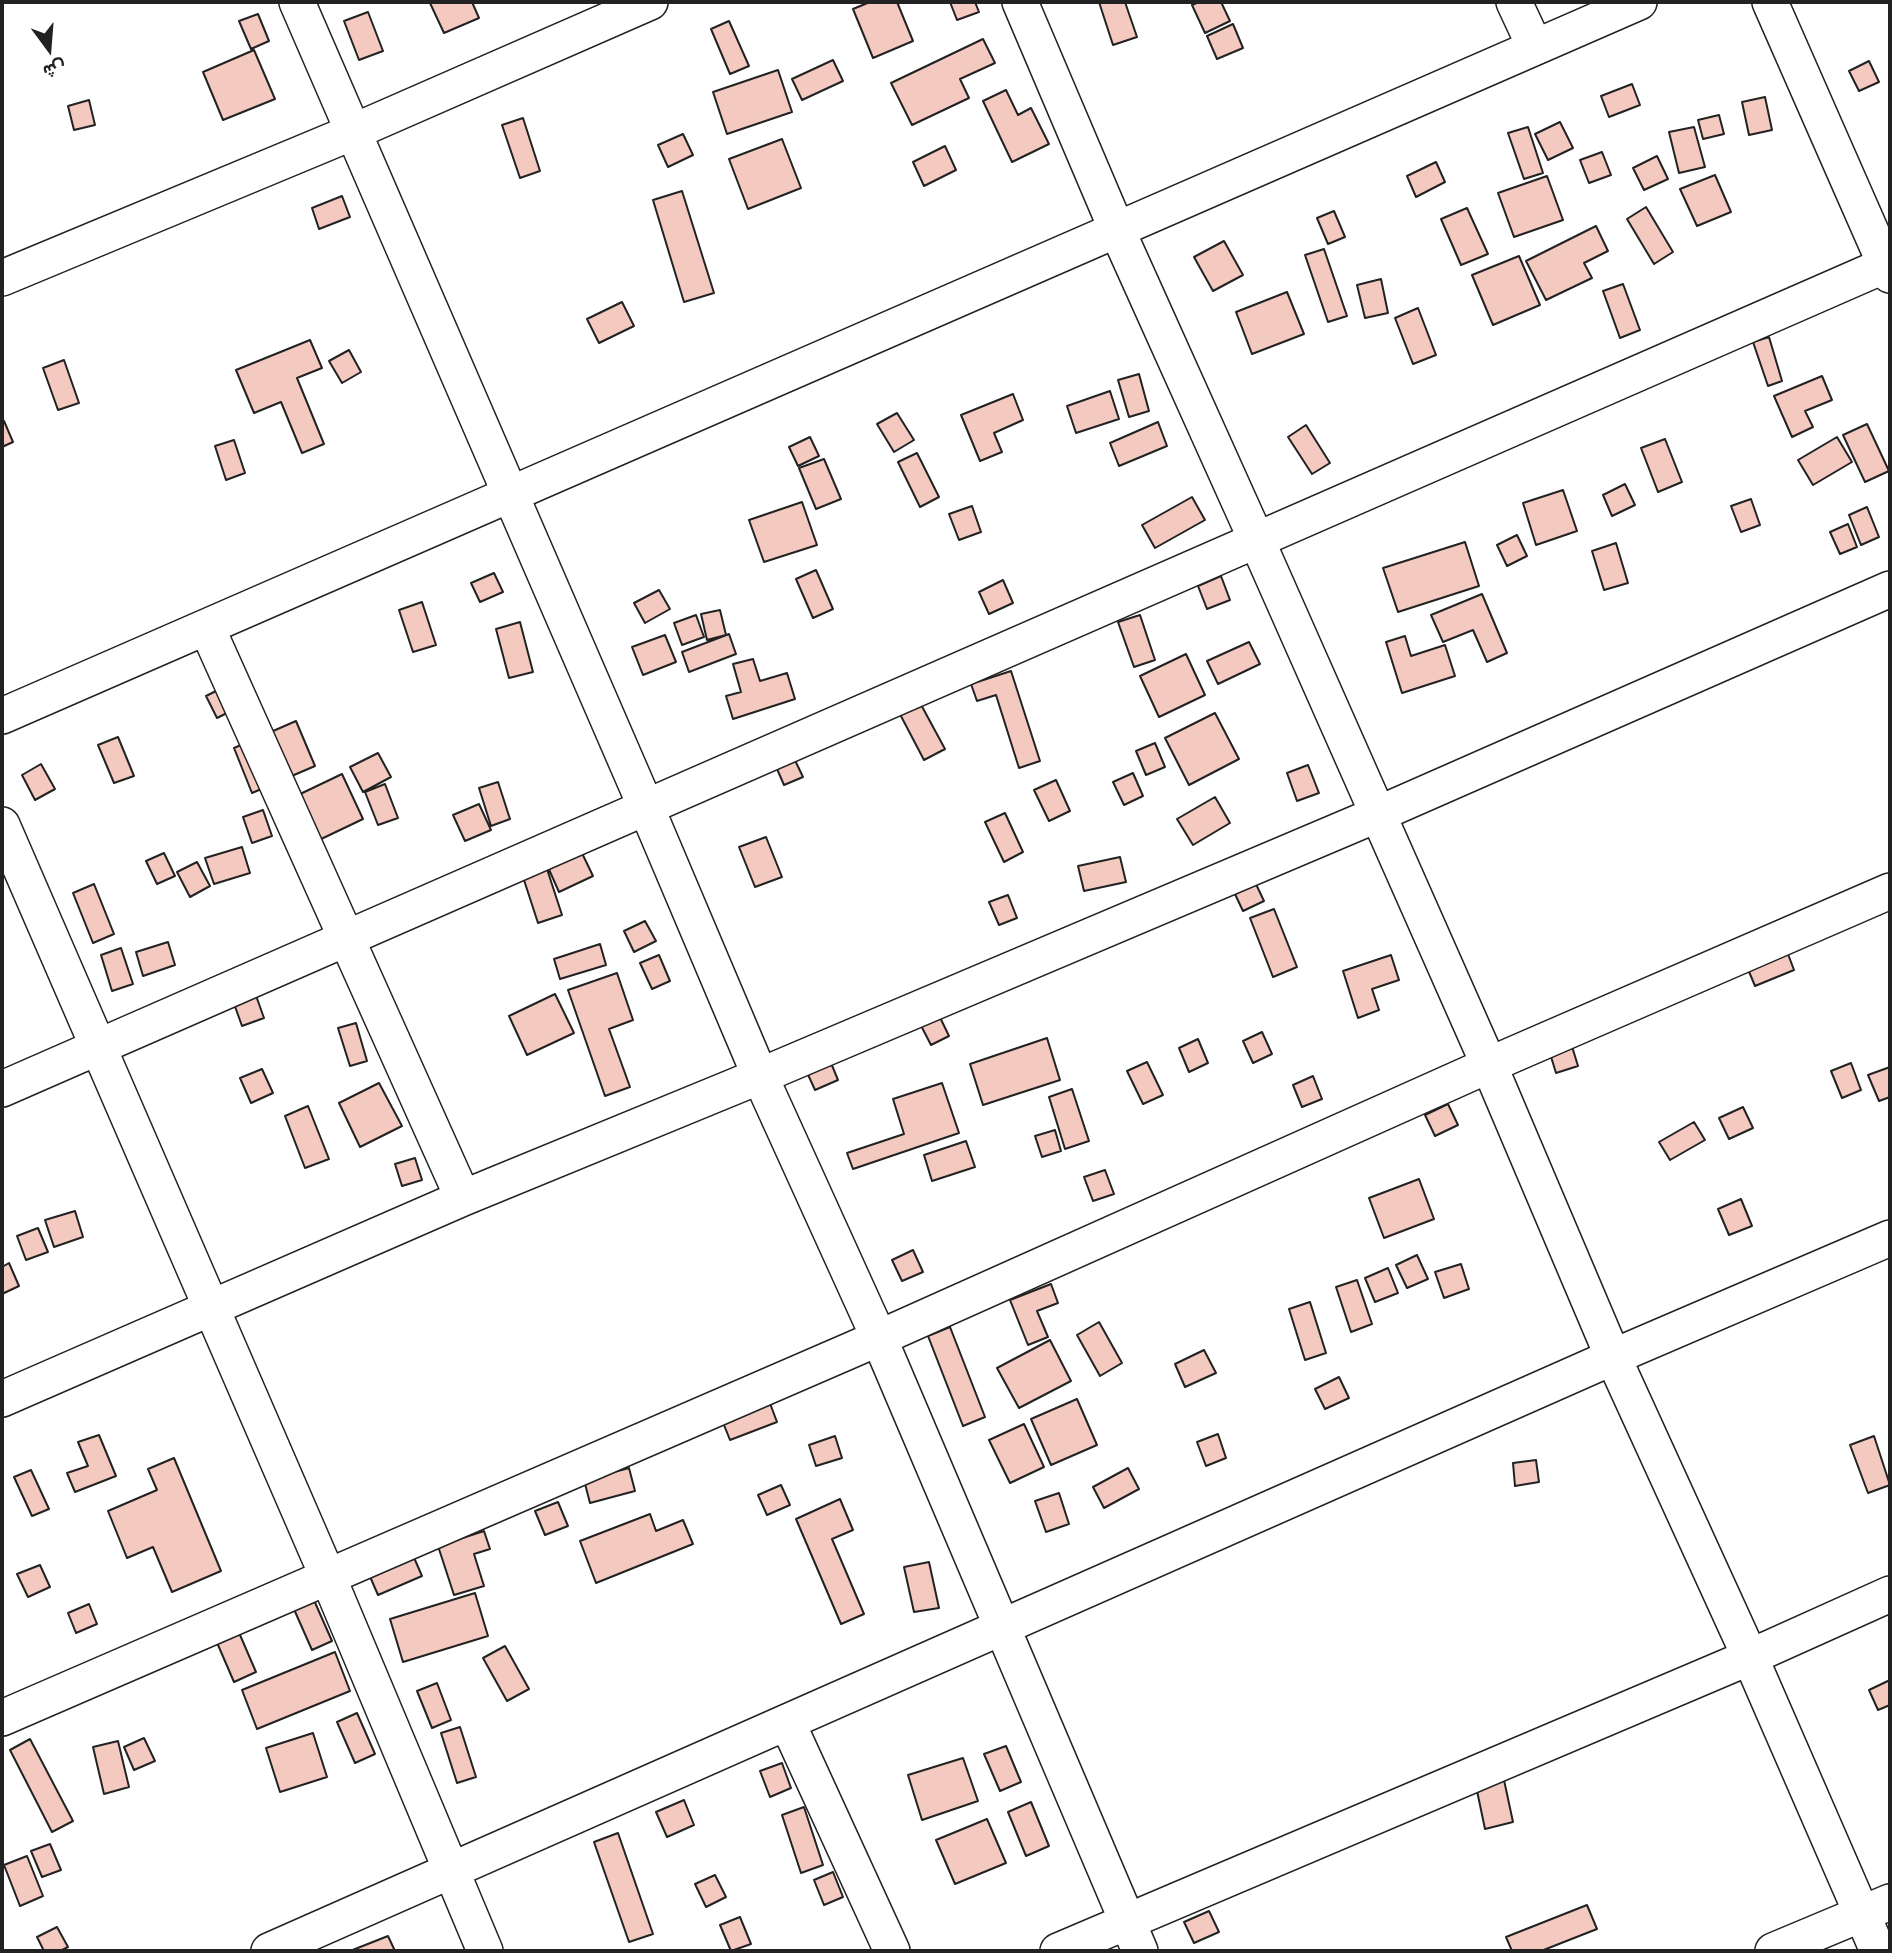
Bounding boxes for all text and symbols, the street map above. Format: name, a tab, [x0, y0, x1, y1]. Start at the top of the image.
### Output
north arrow	[14, 14, 84, 84]
text: ش	[40, 54, 69, 85]

